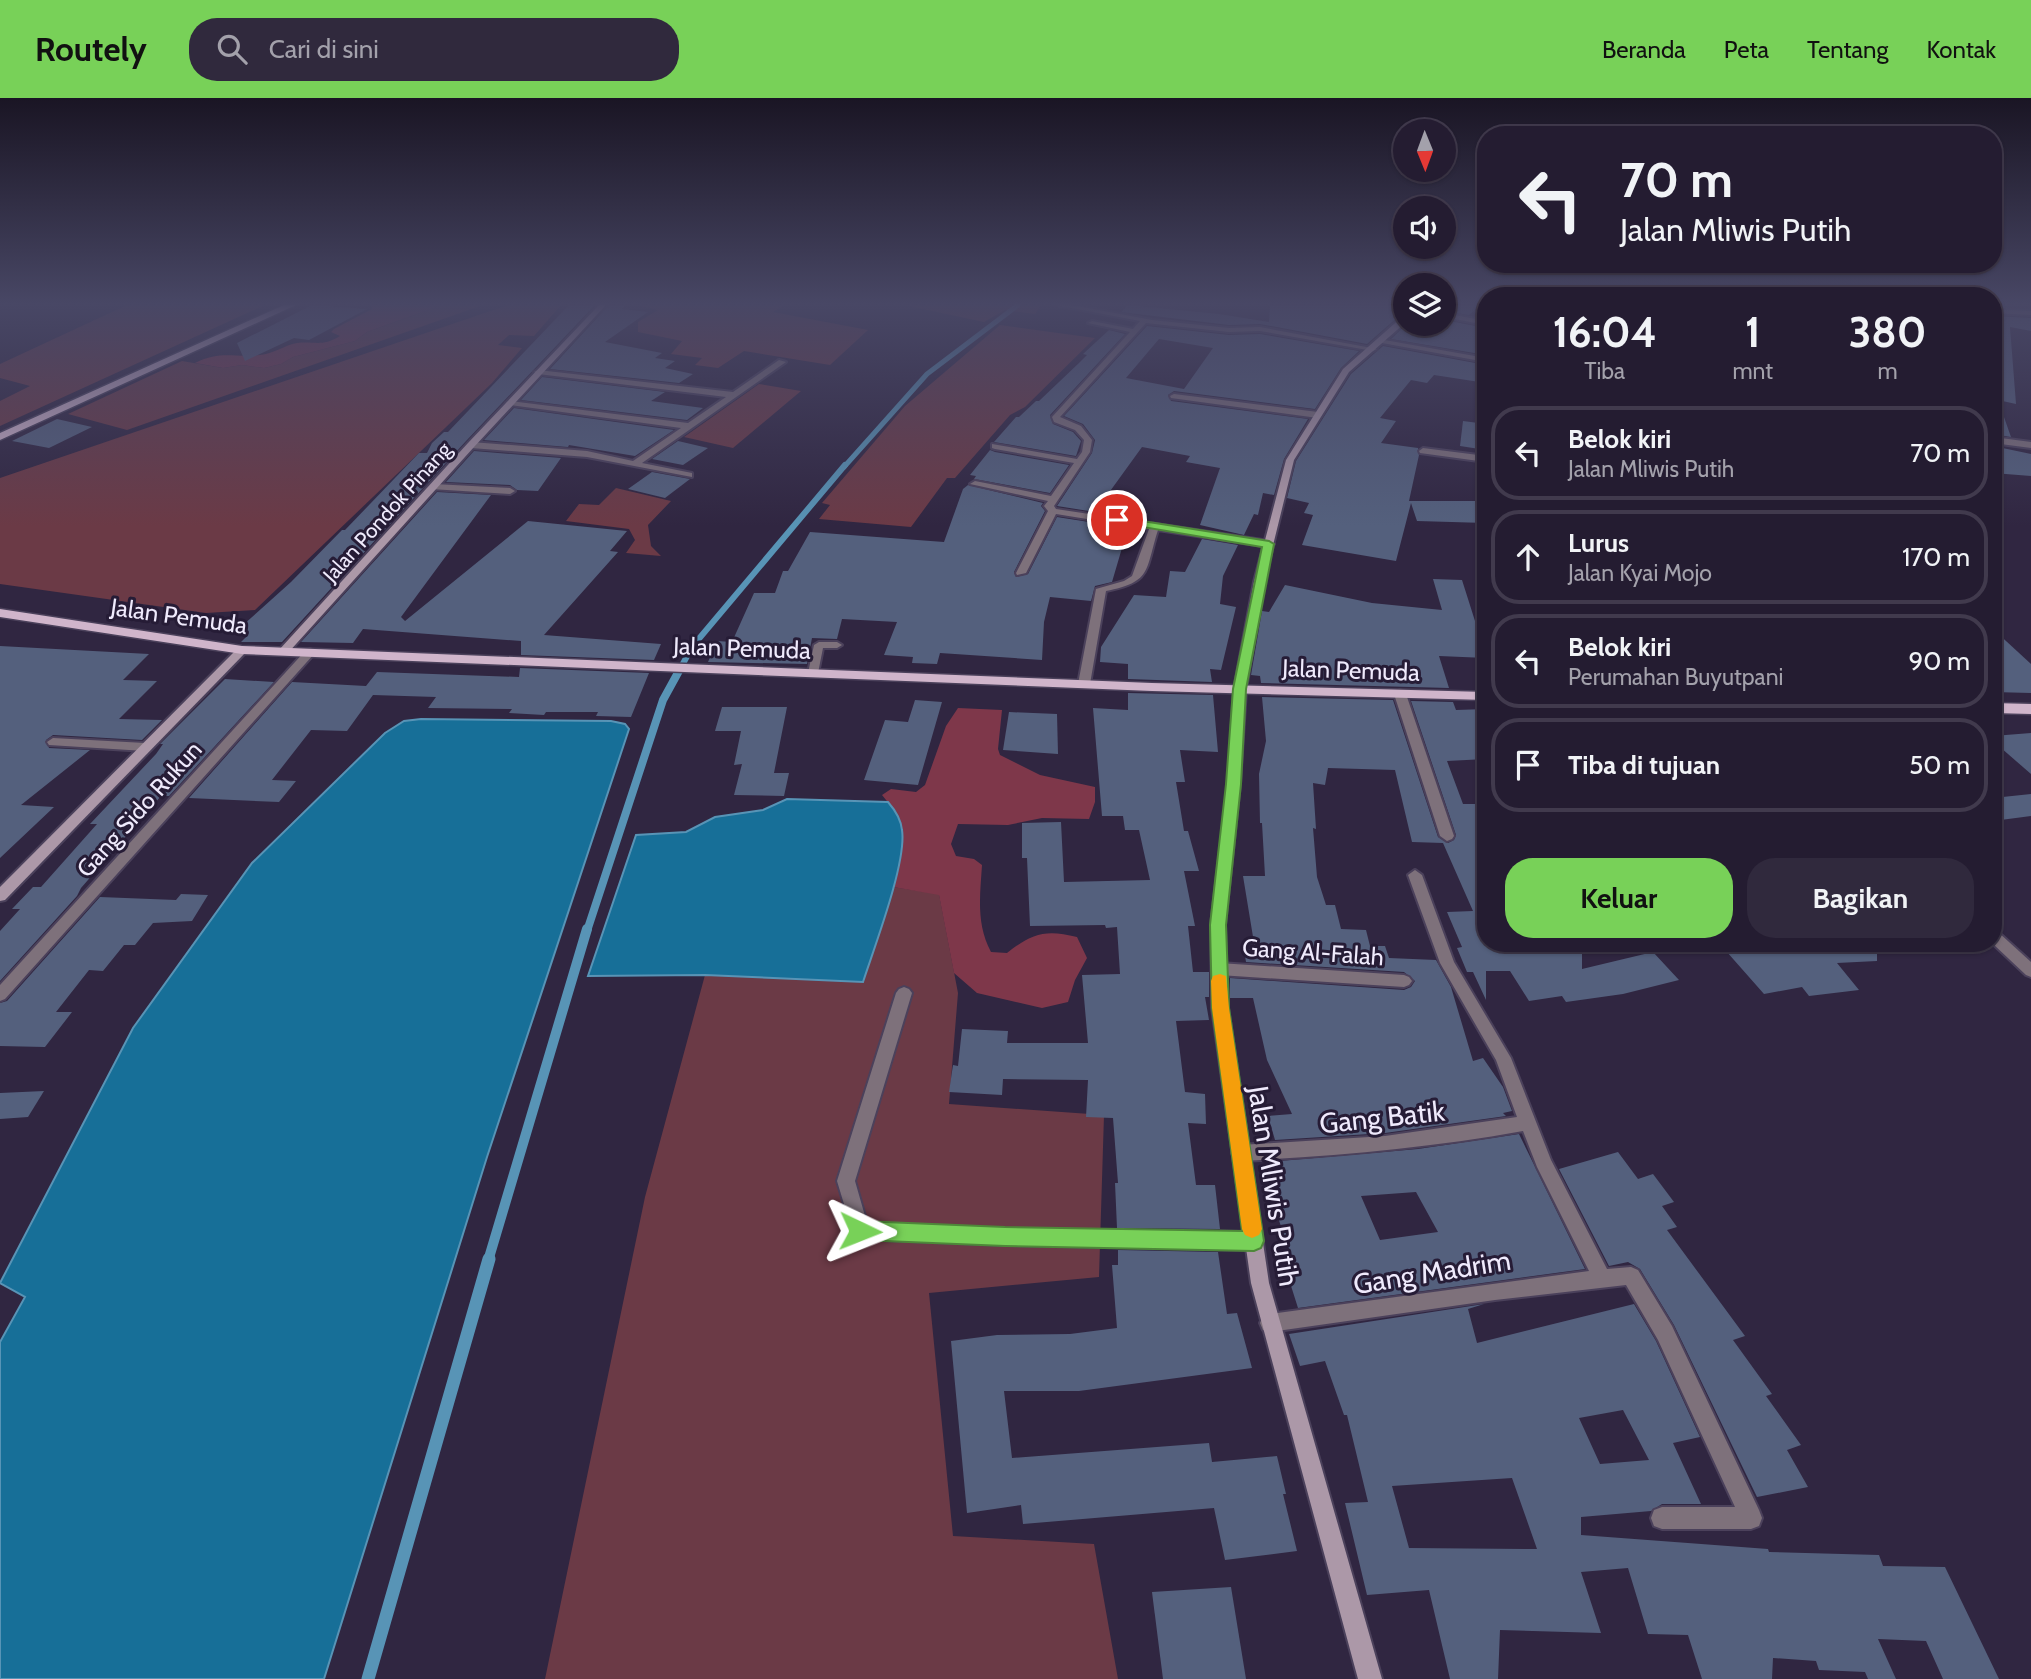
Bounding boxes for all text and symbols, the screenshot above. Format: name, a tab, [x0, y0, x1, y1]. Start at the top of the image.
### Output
search box	[189, 18, 679, 81]
text: Routely	[35, 29, 147, 69]
icon: search	[213, 30, 251, 68]
text: Cari di sini	[269, 33, 379, 65]
text: Beranda	[1602, 35, 1686, 64]
text: Peta	[1724, 35, 1769, 64]
text: Tentang	[1807, 35, 1888, 64]
text: Kontak	[1926, 35, 1996, 64]
north arrow	[1393, 119, 1456, 182]
map controls	[1393, 119, 1456, 336]
text: 70 m	[1620, 150, 1733, 209]
icon: left	[1505, 154, 1596, 245]
button: sound	[1393, 196, 1456, 259]
text: Jalan Mliwis Putih	[1620, 210, 1851, 249]
button: layers	[1393, 273, 1456, 336]
text: 16:04	[1553, 306, 1657, 358]
text: 1	[1745, 306, 1760, 358]
text: 380	[1849, 306, 1926, 358]
text: Tiba	[1584, 357, 1625, 385]
text: mnt	[1732, 357, 1773, 385]
text: m	[1877, 357, 1898, 385]
text: Belok kiri	[1568, 423, 1671, 455]
icon: left	[1509, 434, 1547, 472]
street label: Jalan Pondok Pinang	[317, 437, 457, 588]
text: 70 m	[1910, 437, 1970, 469]
text: Jalan Mliwis Putih	[1568, 455, 1734, 483]
pin	[1087, 490, 1147, 550]
icon: arrive	[1098, 501, 1136, 539]
text: Lurus	[1568, 527, 1629, 559]
icon: ahead	[1509, 538, 1547, 576]
text: 170 m	[1902, 541, 1970, 573]
text: Jalan Kyai Mojo	[1568, 559, 1712, 587]
street label: Jalan Pemuda	[108, 592, 250, 640]
street label: Jalan Pemuda	[672, 631, 812, 665]
text: Belok kiri	[1568, 631, 1671, 663]
icon: left	[1509, 642, 1547, 680]
text: 90 m	[1908, 645, 1970, 677]
street label: Jalan Pemuda	[1281, 653, 1421, 687]
text: Perumahan Buyutpani	[1568, 663, 1783, 691]
street label: Gang Sido Rukun	[70, 735, 208, 883]
icon: arrive	[1509, 746, 1547, 784]
text: Tiba di tujuan	[1568, 749, 1720, 781]
text: 50 m	[1909, 749, 1970, 781]
button: Keluar	[1505, 858, 1733, 938]
button: Bagikan	[1747, 858, 1974, 938]
street label: Gang Al-Falah	[1241, 933, 1385, 971]
street label: Jalan Mliwis Putih	[1241, 1082, 1307, 1289]
street label: Gang Batik	[1318, 1093, 1447, 1140]
position arrow	[823, 1194, 897, 1268]
street label: Gang Madrim	[1351, 1243, 1513, 1301]

